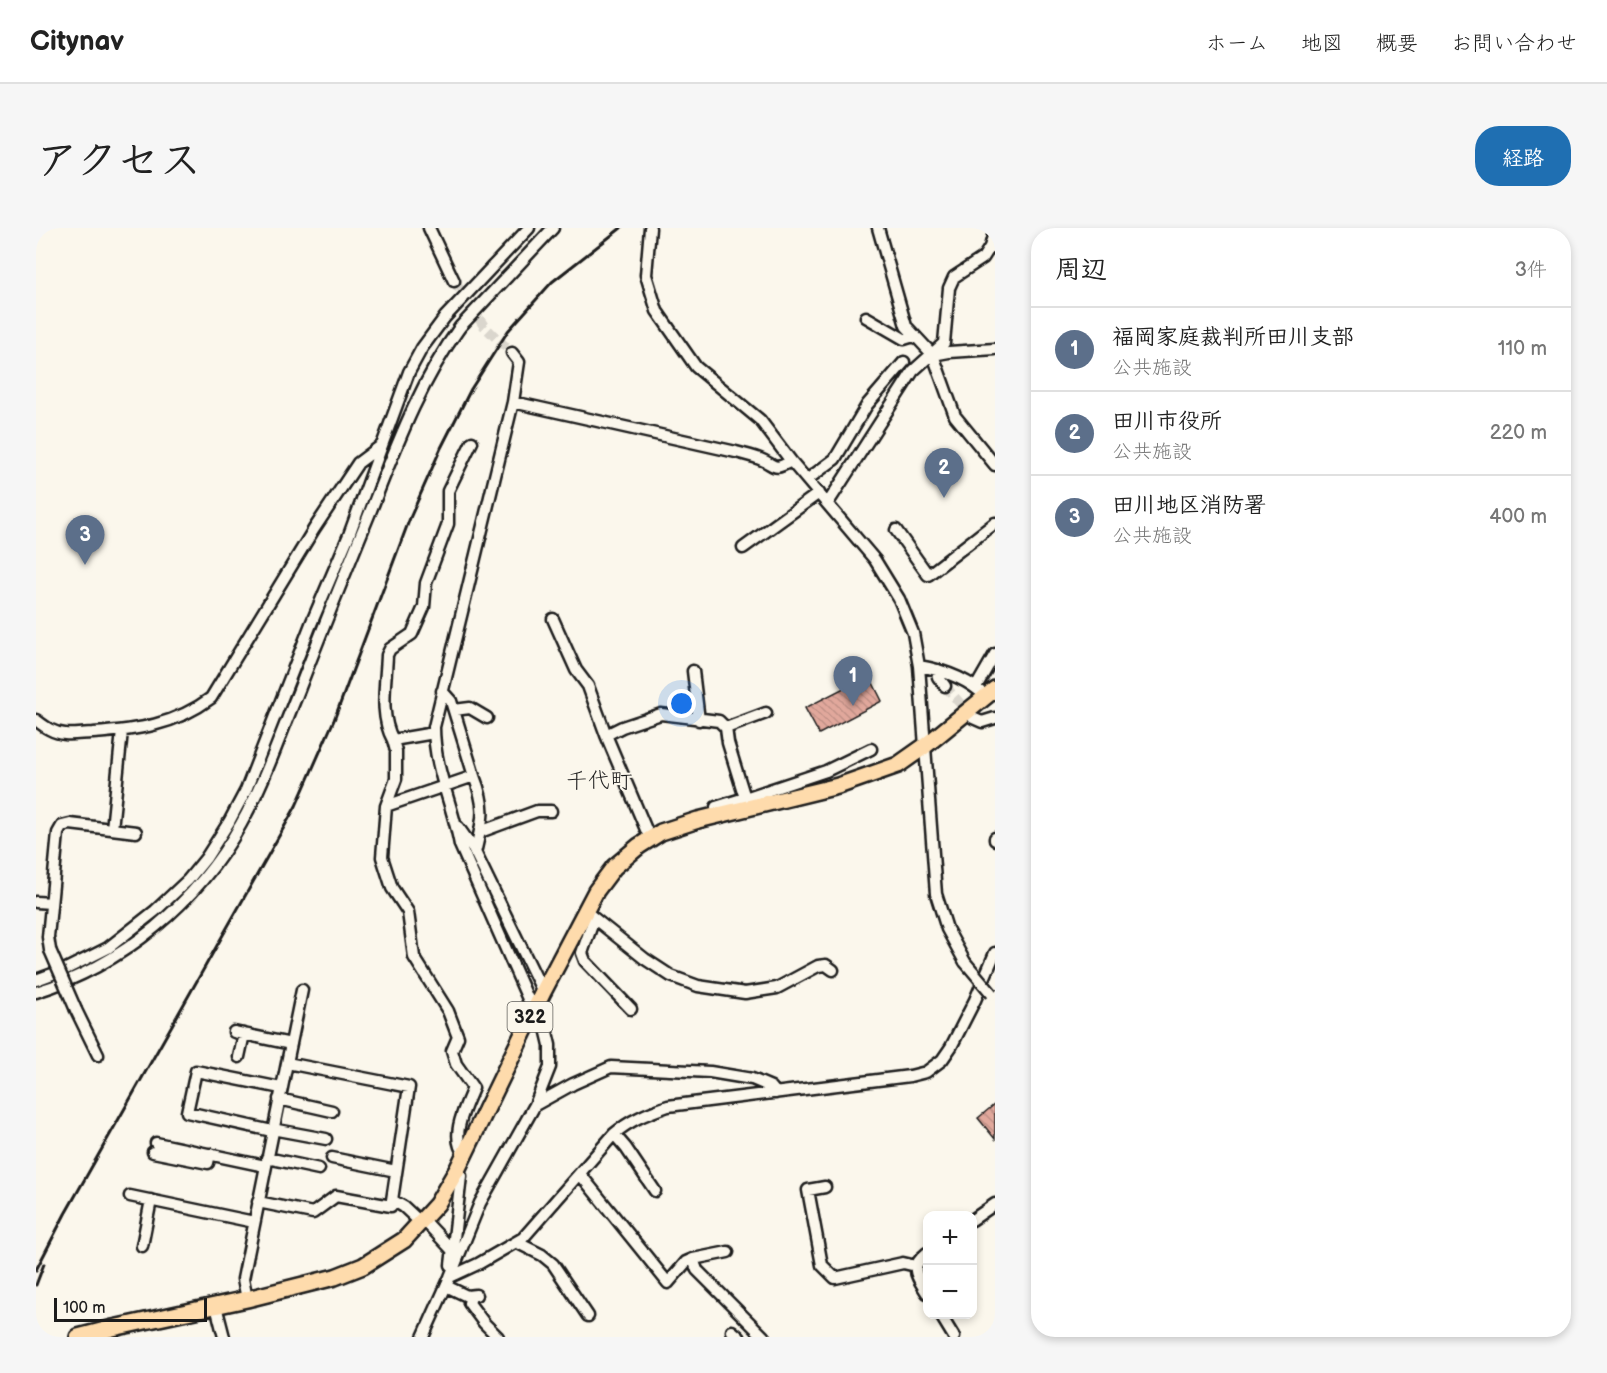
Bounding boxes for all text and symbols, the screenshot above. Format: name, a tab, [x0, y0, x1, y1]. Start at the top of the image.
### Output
text: Citynav	[30, 25, 124, 58]
text: ホーム	[1206, 31, 1268, 56]
text: 地図	[1301, 31, 1343, 56]
text: 概要	[1376, 31, 1418, 56]
text: お問い合わせ	[1451, 31, 1577, 56]
button: 経路	[1475, 126, 1571, 186]
text: アクセス	[36, 136, 201, 187]
text: 周辺	[1055, 255, 1107, 286]
text: 3件	[1515, 258, 1547, 282]
text: 福岡家庭裁判所田川支部	[1112, 324, 1354, 351]
text: 1	[1070, 337, 1079, 361]
text: 110 m	[1498, 337, 1547, 361]
text: 公共施設	[1112, 356, 1192, 380]
text: 田川市役所	[1112, 408, 1222, 435]
text: 2	[1069, 421, 1080, 445]
text: 220 m	[1490, 421, 1547, 445]
text: 公共施設	[1112, 440, 1192, 464]
pin: 2	[924, 448, 964, 498]
text: 田川地区消防署	[1112, 492, 1266, 519]
text: 3	[1069, 505, 1080, 529]
text: 400 m	[1489, 505, 1547, 529]
pin: 3	[65, 516, 104, 565]
text: 公共施設	[1112, 524, 1192, 548]
pin: 1	[834, 656, 872, 706]
your location	[667, 689, 696, 718]
district label: 千代町	[566, 768, 632, 795]
road number: 322	[508, 1002, 552, 1032]
map controls	[923, 1211, 977, 1319]
button: +	[923, 1211, 977, 1265]
button: −	[923, 1265, 977, 1319]
scale bar	[54, 1295, 207, 1322]
text: 100 m	[63, 1299, 106, 1318]

